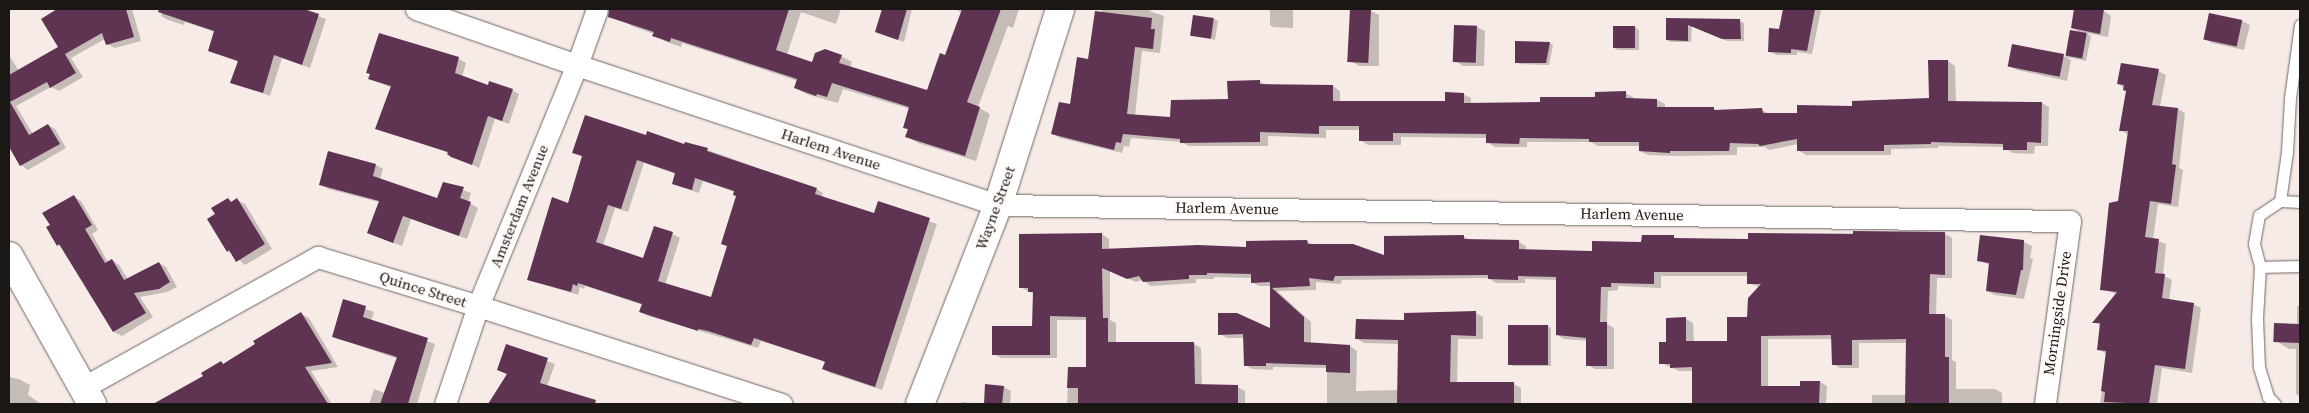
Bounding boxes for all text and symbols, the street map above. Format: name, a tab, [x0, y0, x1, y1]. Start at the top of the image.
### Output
street label: Harlem Avenue	[779, 124, 883, 174]
street label: Amsterdam Avenue	[486, 142, 552, 270]
street label: Wayne Street	[972, 164, 1018, 252]
street label: Harlem Avenue	[1175, 198, 1279, 218]
street label: Harlem Avenue	[1580, 204, 1684, 224]
street label: Morningside Drive	[2039, 250, 2075, 376]
street label: Quince Street	[377, 267, 469, 311]

